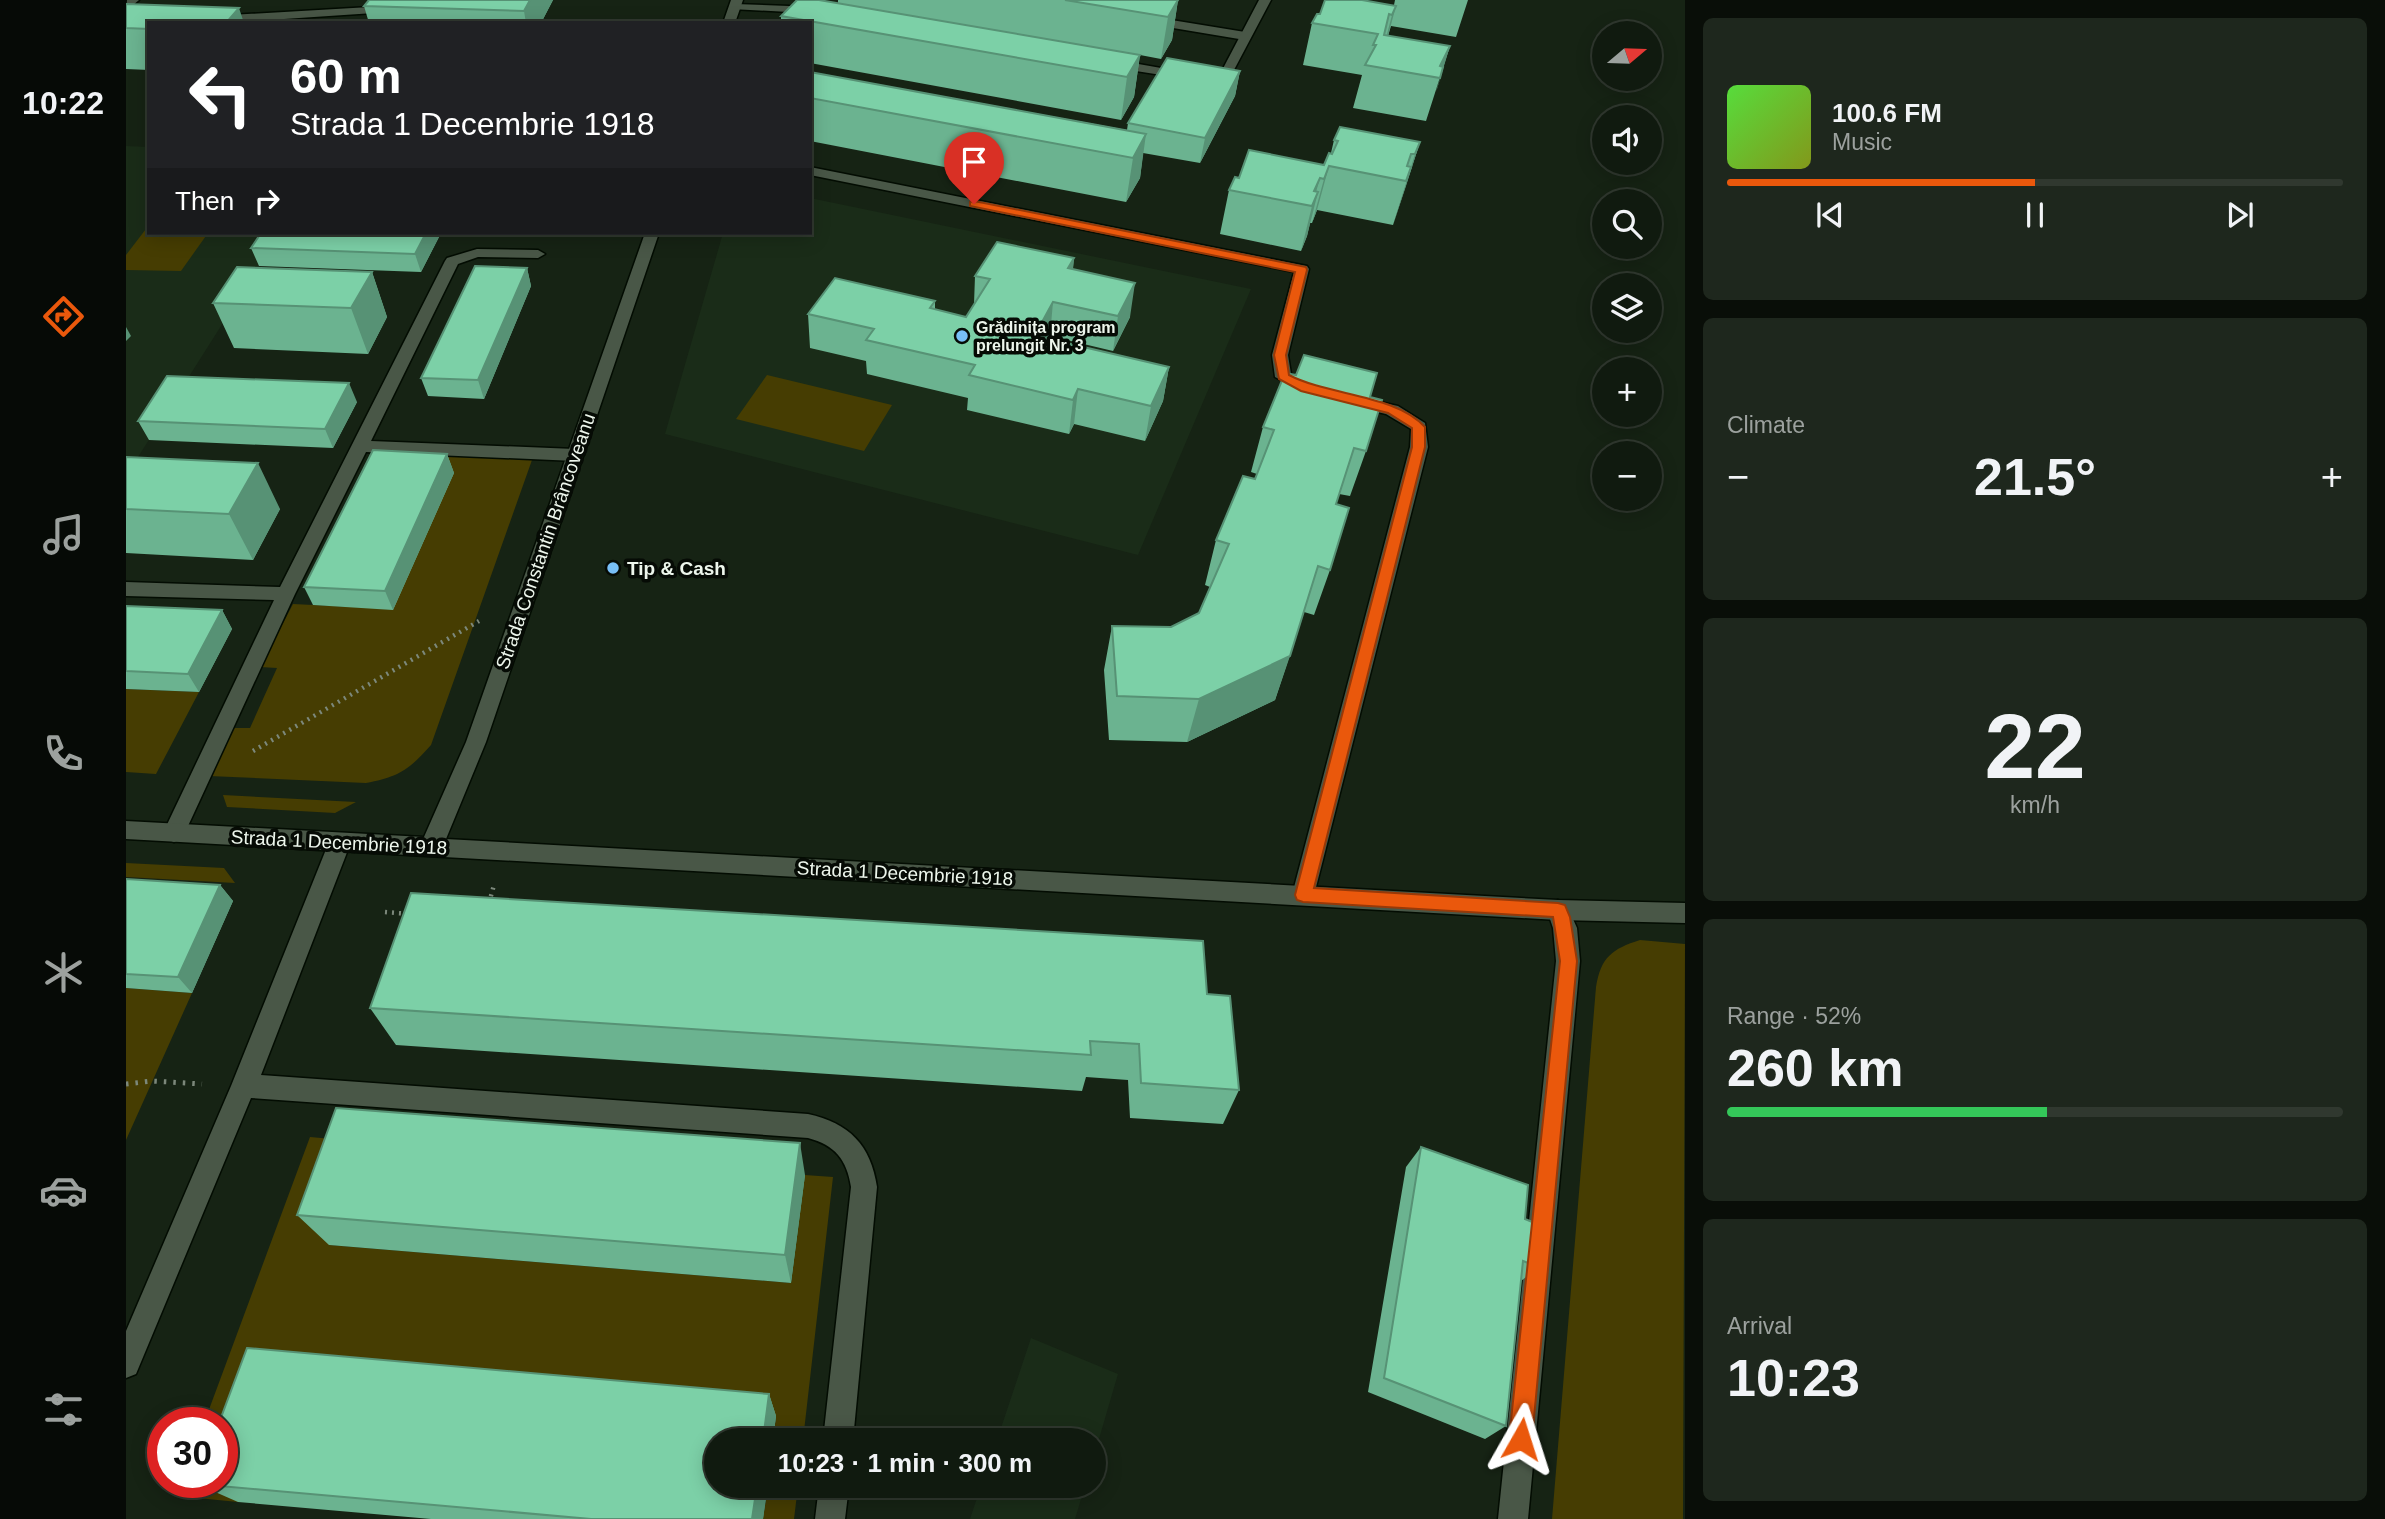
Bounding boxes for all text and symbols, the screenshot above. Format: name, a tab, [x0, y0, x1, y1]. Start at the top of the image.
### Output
north arrow	[1592, 21, 1662, 91]
map controls	[1592, 21, 1662, 511]
icon: left	[175, 49, 266, 140]
text: 60 m	[290, 49, 402, 103]
text: 10:22	[22, 85, 104, 121]
text: 100.6 FM	[1832, 98, 1942, 128]
button: sound	[1592, 105, 1662, 175]
text: Strada 1 Decembrie 1918	[290, 106, 655, 142]
text: Music	[1832, 129, 1892, 155]
pin	[944, 132, 1004, 204]
icon: arrive	[955, 143, 993, 181]
icon: right	[248, 182, 286, 220]
text: Then	[175, 186, 234, 216]
button: search	[1592, 189, 1662, 259]
icon: previous	[1811, 196, 1849, 234]
icon: pause	[2016, 196, 2054, 234]
icon: next	[2221, 196, 2259, 234]
button: layers	[1592, 273, 1662, 343]
icon: directions	[39, 292, 88, 341]
place label: Grădinița program prelungit Nr. 3	[976, 319, 1116, 354]
marker: Grădinița program prelungit Nr. 3	[954, 328, 970, 344]
button: +	[1592, 357, 1662, 427]
street label: Strada Constantin Brâncoveanu	[492, 410, 599, 672]
text: Climate	[1727, 412, 1805, 438]
button: −	[1592, 441, 1662, 511]
text: 21.5°	[1974, 448, 2096, 506]
text: −	[1727, 456, 1749, 498]
text: +	[2321, 456, 2343, 498]
icon: music	[39, 510, 88, 559]
place label: Tip & Cash	[627, 558, 726, 579]
marker: Tip & Cash	[605, 560, 621, 576]
text: 22	[1984, 696, 2086, 797]
icon: phone	[39, 729, 88, 778]
text: km/h	[2010, 792, 2060, 818]
street label: Strada 1 Decembrie 1918	[230, 826, 448, 859]
street label: Strada 1 Decembrie 1918	[796, 857, 1014, 890]
icon: climate	[39, 948, 88, 997]
text: Range · 52%	[1727, 1003, 1861, 1029]
text: 260 km	[1727, 1039, 1903, 1097]
icon: car	[39, 1166, 88, 1215]
text: Arrival	[1727, 1313, 1792, 1339]
text: 10:23	[1727, 1349, 1860, 1407]
icon: filters	[39, 1385, 88, 1434]
position arrow	[1484, 1402, 1558, 1476]
speed limit sign: 30	[147, 1407, 238, 1498]
text: 10:23 · 1 min · 300 m	[778, 1448, 1032, 1478]

